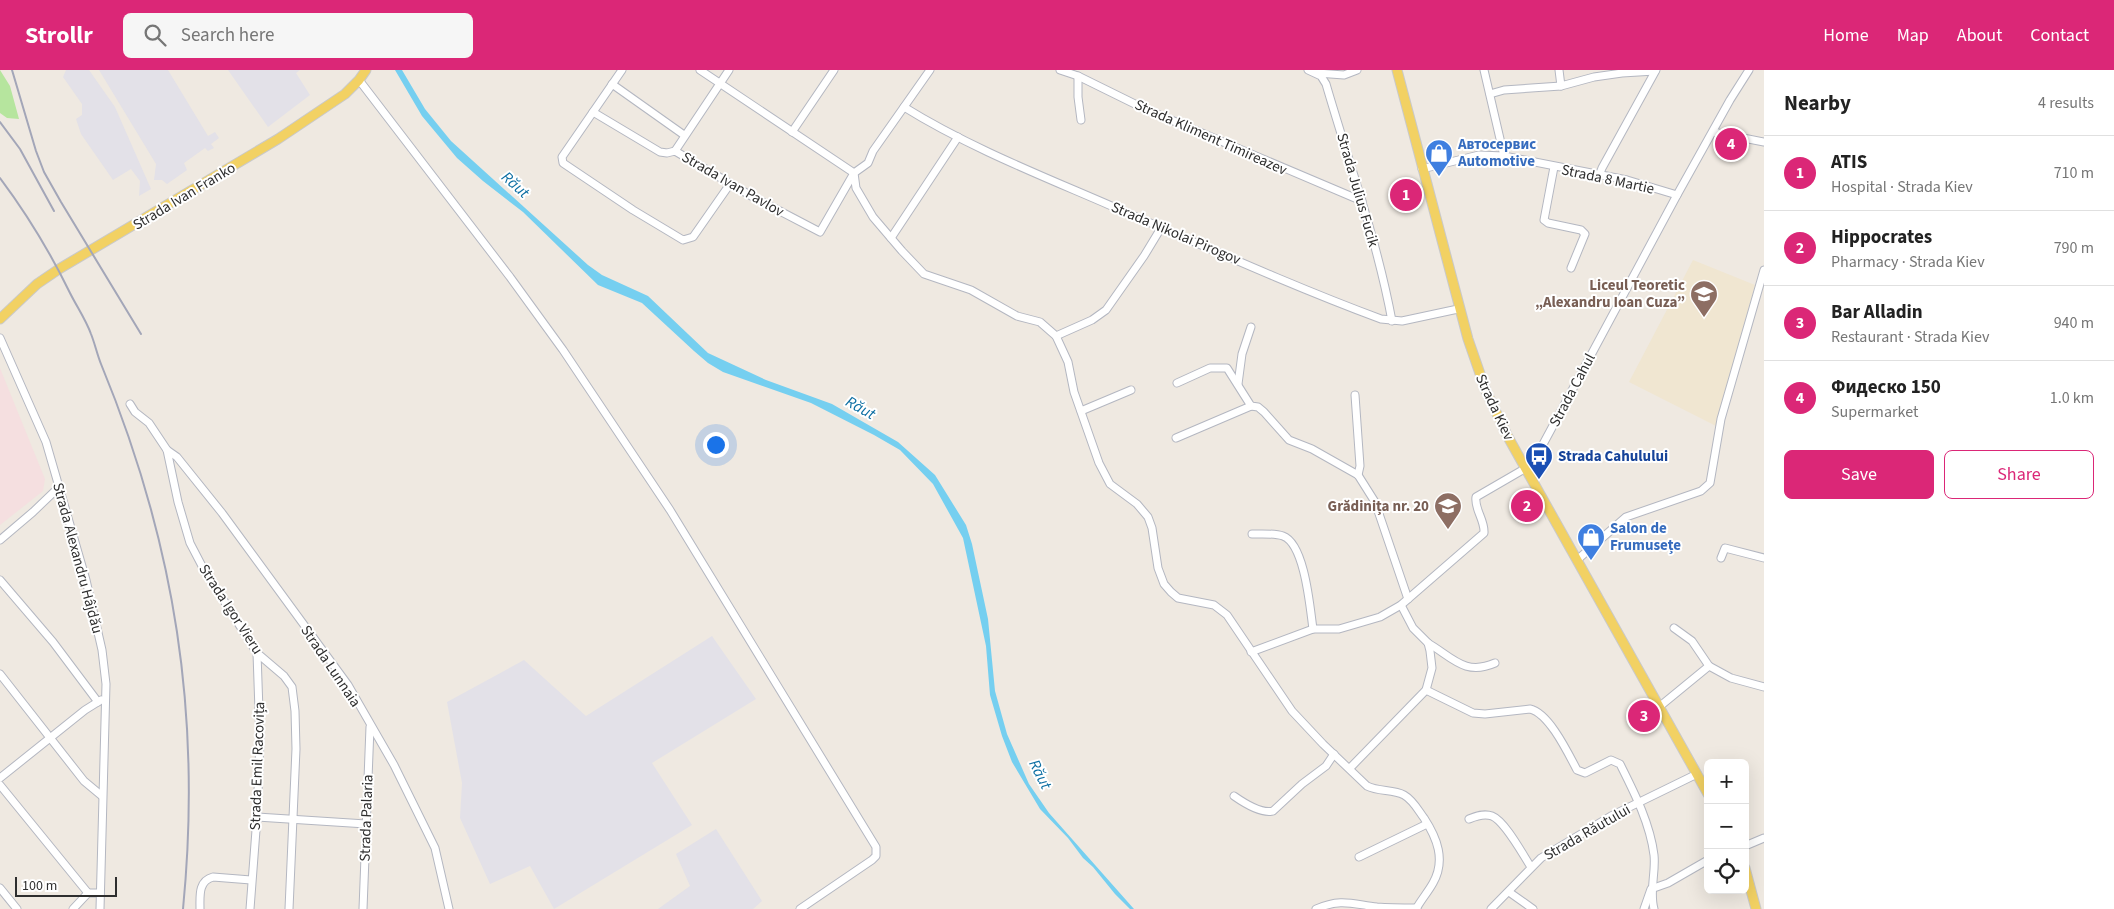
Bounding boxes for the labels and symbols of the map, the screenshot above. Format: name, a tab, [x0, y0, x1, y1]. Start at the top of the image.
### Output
street label: Strada Kliment Timireazev	[1131, 94, 1290, 181]
pin: 4	[1715, 125, 1747, 163]
street label: Strada Julius Fucik	[1331, 131, 1384, 250]
place label: Автосервис Automotive	[1457, 134, 1536, 172]
shop icon: Автосервис Automotive	[1424, 138, 1454, 177]
street label: Strada Ivan Pavlov	[678, 147, 788, 222]
street label: Strada Ivan Franko	[129, 157, 240, 235]
street label: Strada 8 Martie	[1560, 159, 1656, 200]
water label: Răut	[497, 166, 535, 204]
pin: 1	[1390, 176, 1422, 214]
street label: Strada Nikolai Pirogov	[1108, 197, 1244, 270]
place label: Liceul Teoretic „Alexandru Ioan Cuza”	[1535, 275, 1685, 313]
school or university icon: Liceul Teoretic „Alexandru Ioan Cuza”	[1689, 279, 1719, 318]
street label: Strada Cahul	[1544, 350, 1601, 431]
street label: Strada Kiev	[1470, 371, 1519, 444]
water label: Răut	[842, 391, 880, 425]
your location	[703, 432, 729, 458]
bus stop icon: Strada Cahulului	[1524, 441, 1554, 480]
place label: Strada Cahulului	[1558, 446, 1668, 467]
street label: Strada Alexandru Hâjdău	[47, 480, 108, 636]
pin: 2	[1511, 487, 1543, 525]
school or university icon: Grădinița nr. 20	[1433, 491, 1463, 530]
place label: Grădinița nr. 20	[1328, 496, 1429, 517]
place label: Salon de Frumusețe	[1610, 518, 1681, 556]
shop icon: Salon de Frumusețe	[1576, 522, 1606, 561]
street label: Strada Igor Vieru	[193, 560, 268, 659]
street label: Strada Lunnaia	[295, 621, 366, 711]
pin: 3	[1628, 697, 1660, 735]
street label: Strada Emil Racovița	[245, 701, 270, 831]
water label: Răut	[1023, 756, 1057, 794]
street label: Strada Palaria	[354, 774, 379, 862]
street label: Strada Răutului	[1540, 799, 1635, 866]
scale bar	[15, 874, 118, 897]

